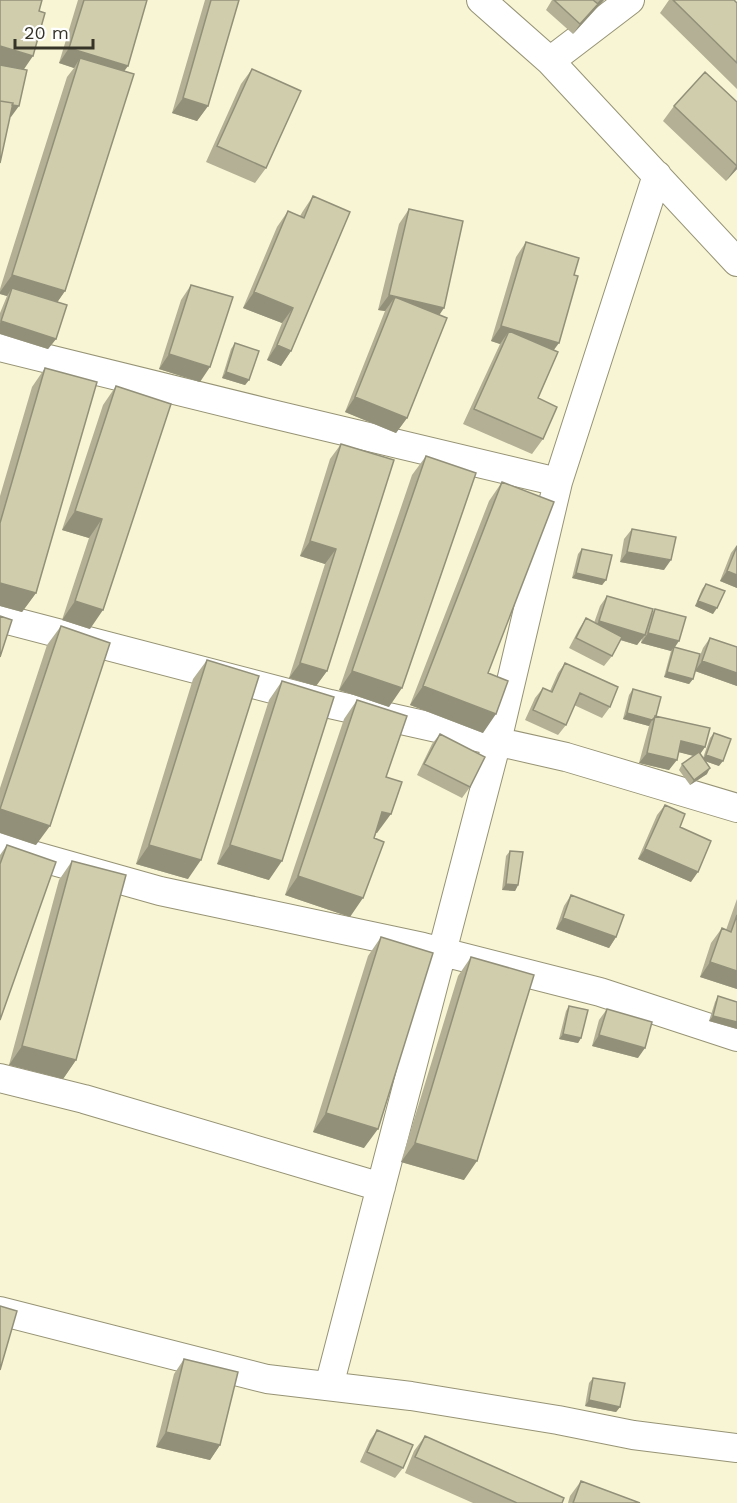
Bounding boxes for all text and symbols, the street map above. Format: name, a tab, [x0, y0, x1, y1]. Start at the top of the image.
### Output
scale bar	[15, 12, 93, 50]
text: 20 m	[24, 22, 69, 43]

